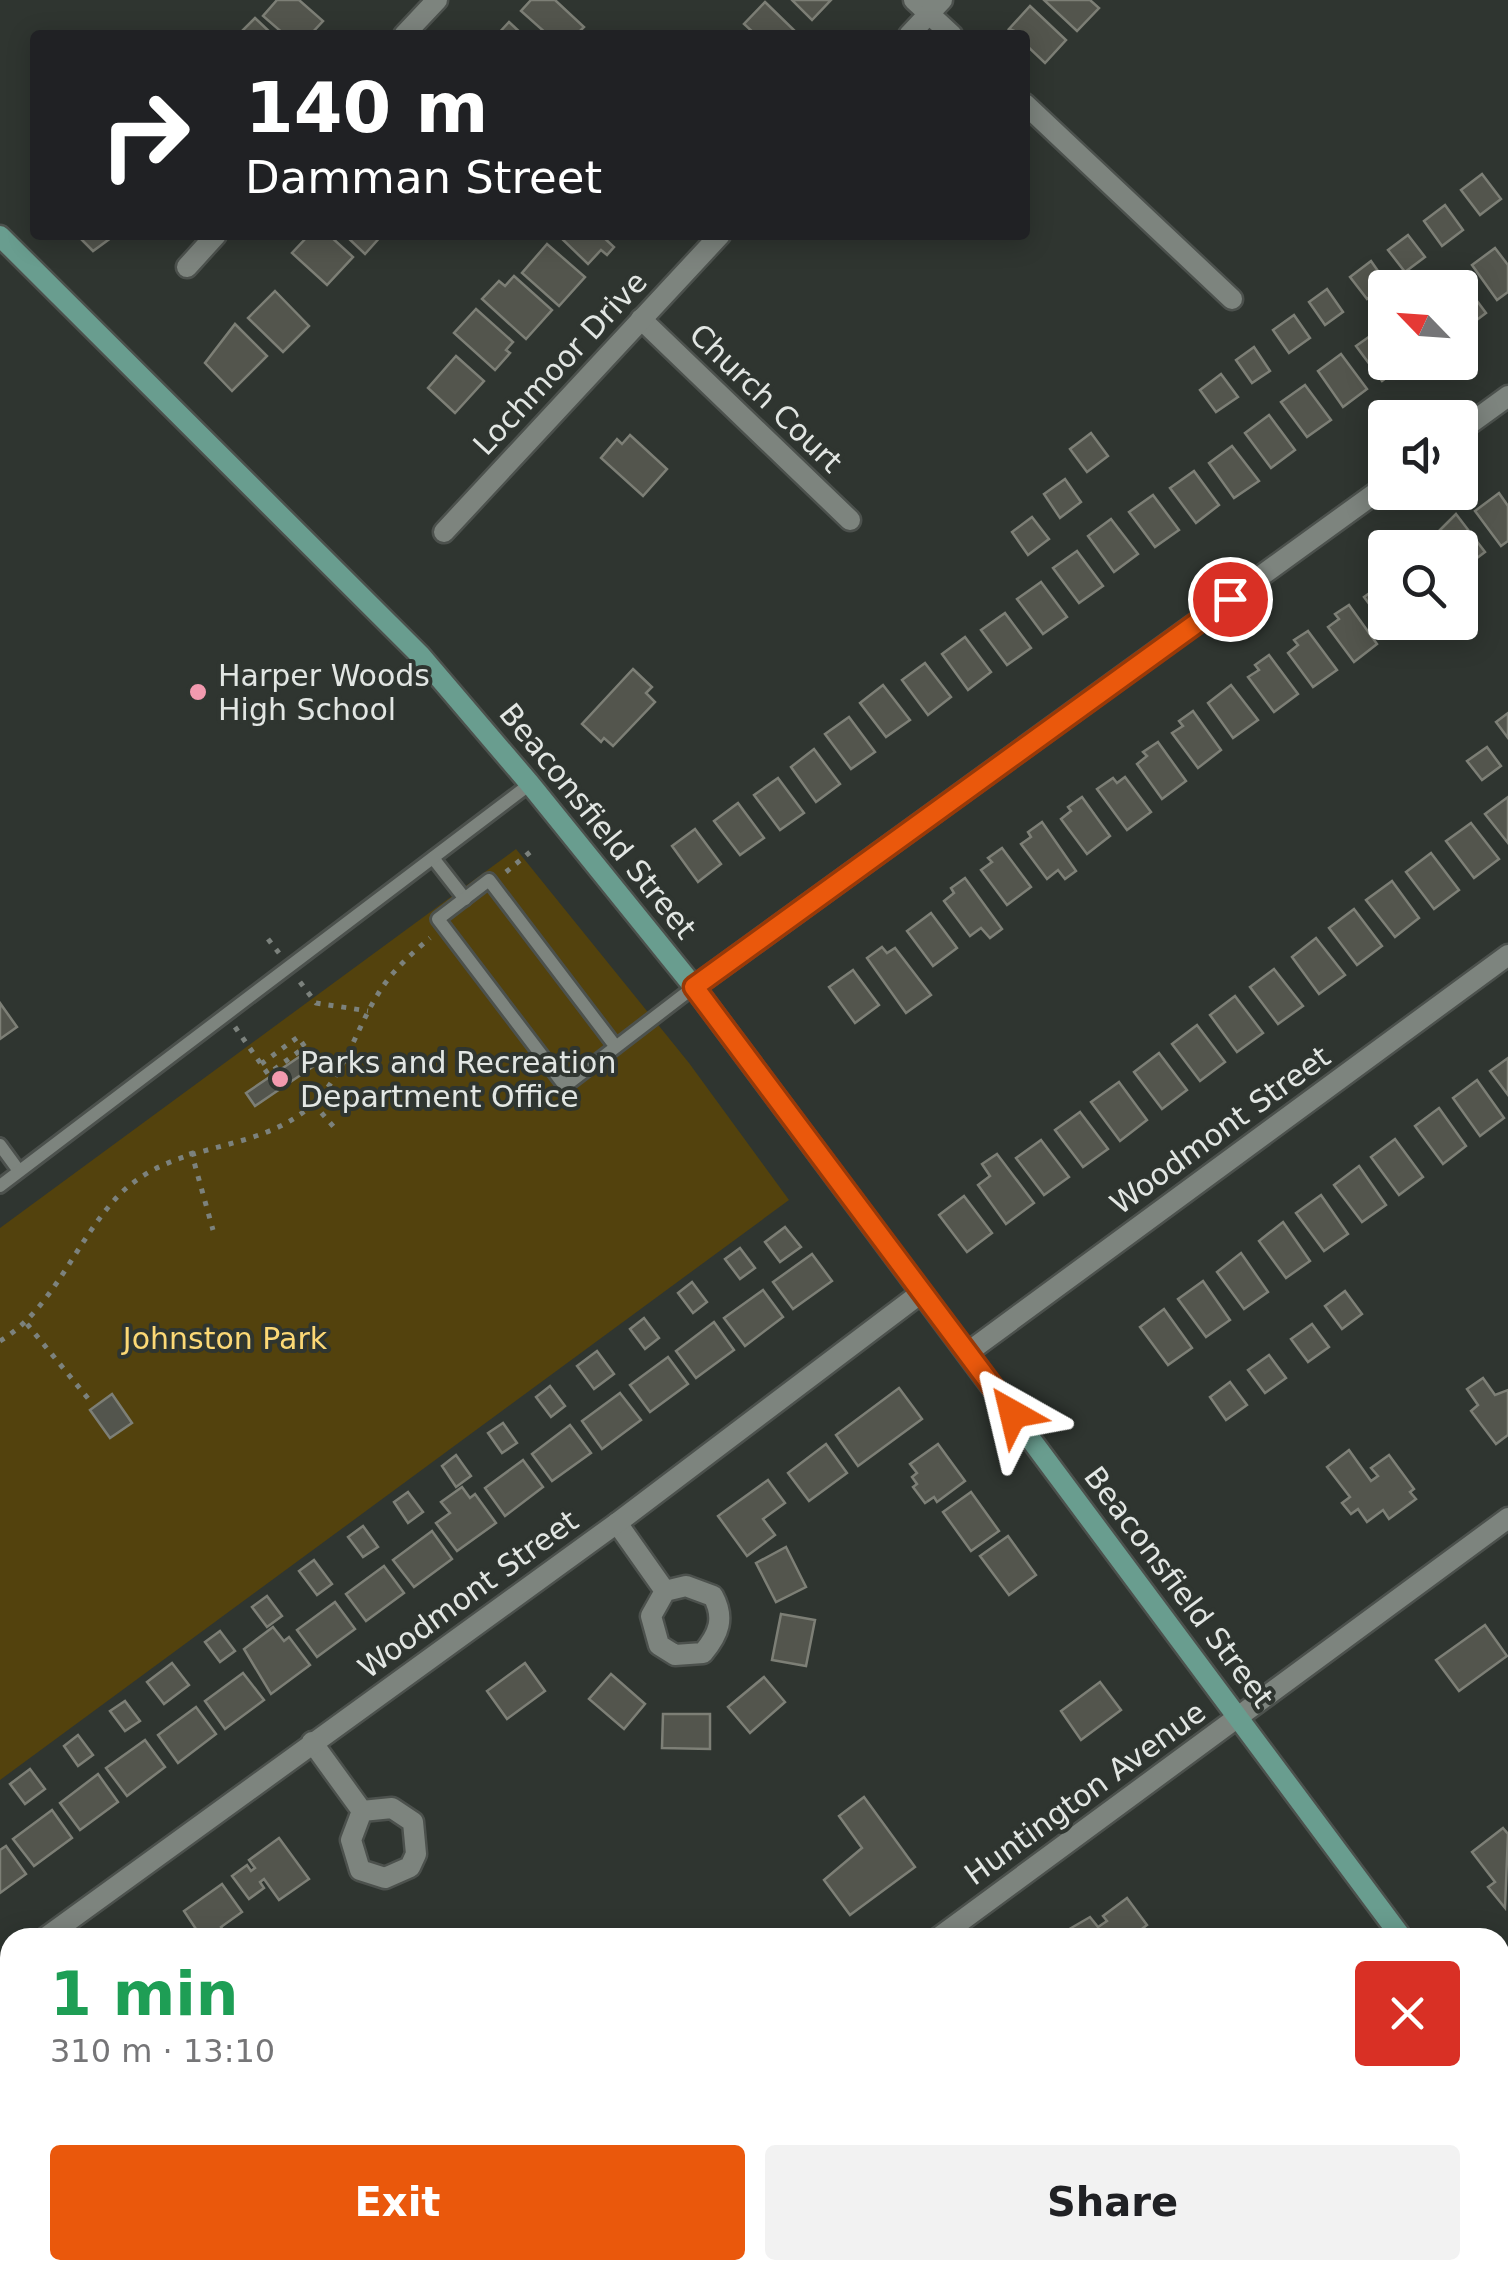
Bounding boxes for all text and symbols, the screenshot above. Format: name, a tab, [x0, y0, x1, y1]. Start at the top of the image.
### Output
text: 140 m	[245, 67, 488, 149]
icon: right	[80, 70, 210, 200]
text: Damman Street	[245, 151, 602, 204]
street label: Lochmoor Drive	[466, 264, 654, 462]
north arrow	[1368, 270, 1478, 380]
map controls	[1368, 270, 1478, 640]
street label: Church Court	[683, 317, 850, 480]
button: sound	[1368, 400, 1478, 510]
button: search	[1368, 530, 1478, 640]
pin	[1188, 557, 1273, 642]
icon: arrive	[1203, 572, 1258, 627]
place label: Harper Woods High School	[218, 658, 430, 727]
marker: Harper Woods High School	[187, 681, 209, 703]
street label: Beaconsfield Street	[492, 696, 704, 946]
street label: Woodmont Street	[1103, 1038, 1337, 1221]
place label: Parks and Recreation Department Office	[300, 1045, 616, 1114]
marker: Parks and Recreation Department Office	[269, 1068, 291, 1090]
park label: Johnston Park	[121, 1321, 328, 1356]
position arrow	[961, 1362, 1065, 1466]
street label: Beaconsfield Street	[1077, 1460, 1281, 1714]
street label: Woodmont Street	[351, 1502, 585, 1685]
street label: Huntington Avenue	[958, 1694, 1212, 1892]
text: 1 min	[50, 1959, 238, 2029]
button: close	[1355, 1961, 1460, 2066]
text: 310 m · 13:10	[50, 2032, 275, 2070]
button: Exit	[50, 2145, 745, 2260]
button: Share	[765, 2145, 1460, 2260]

